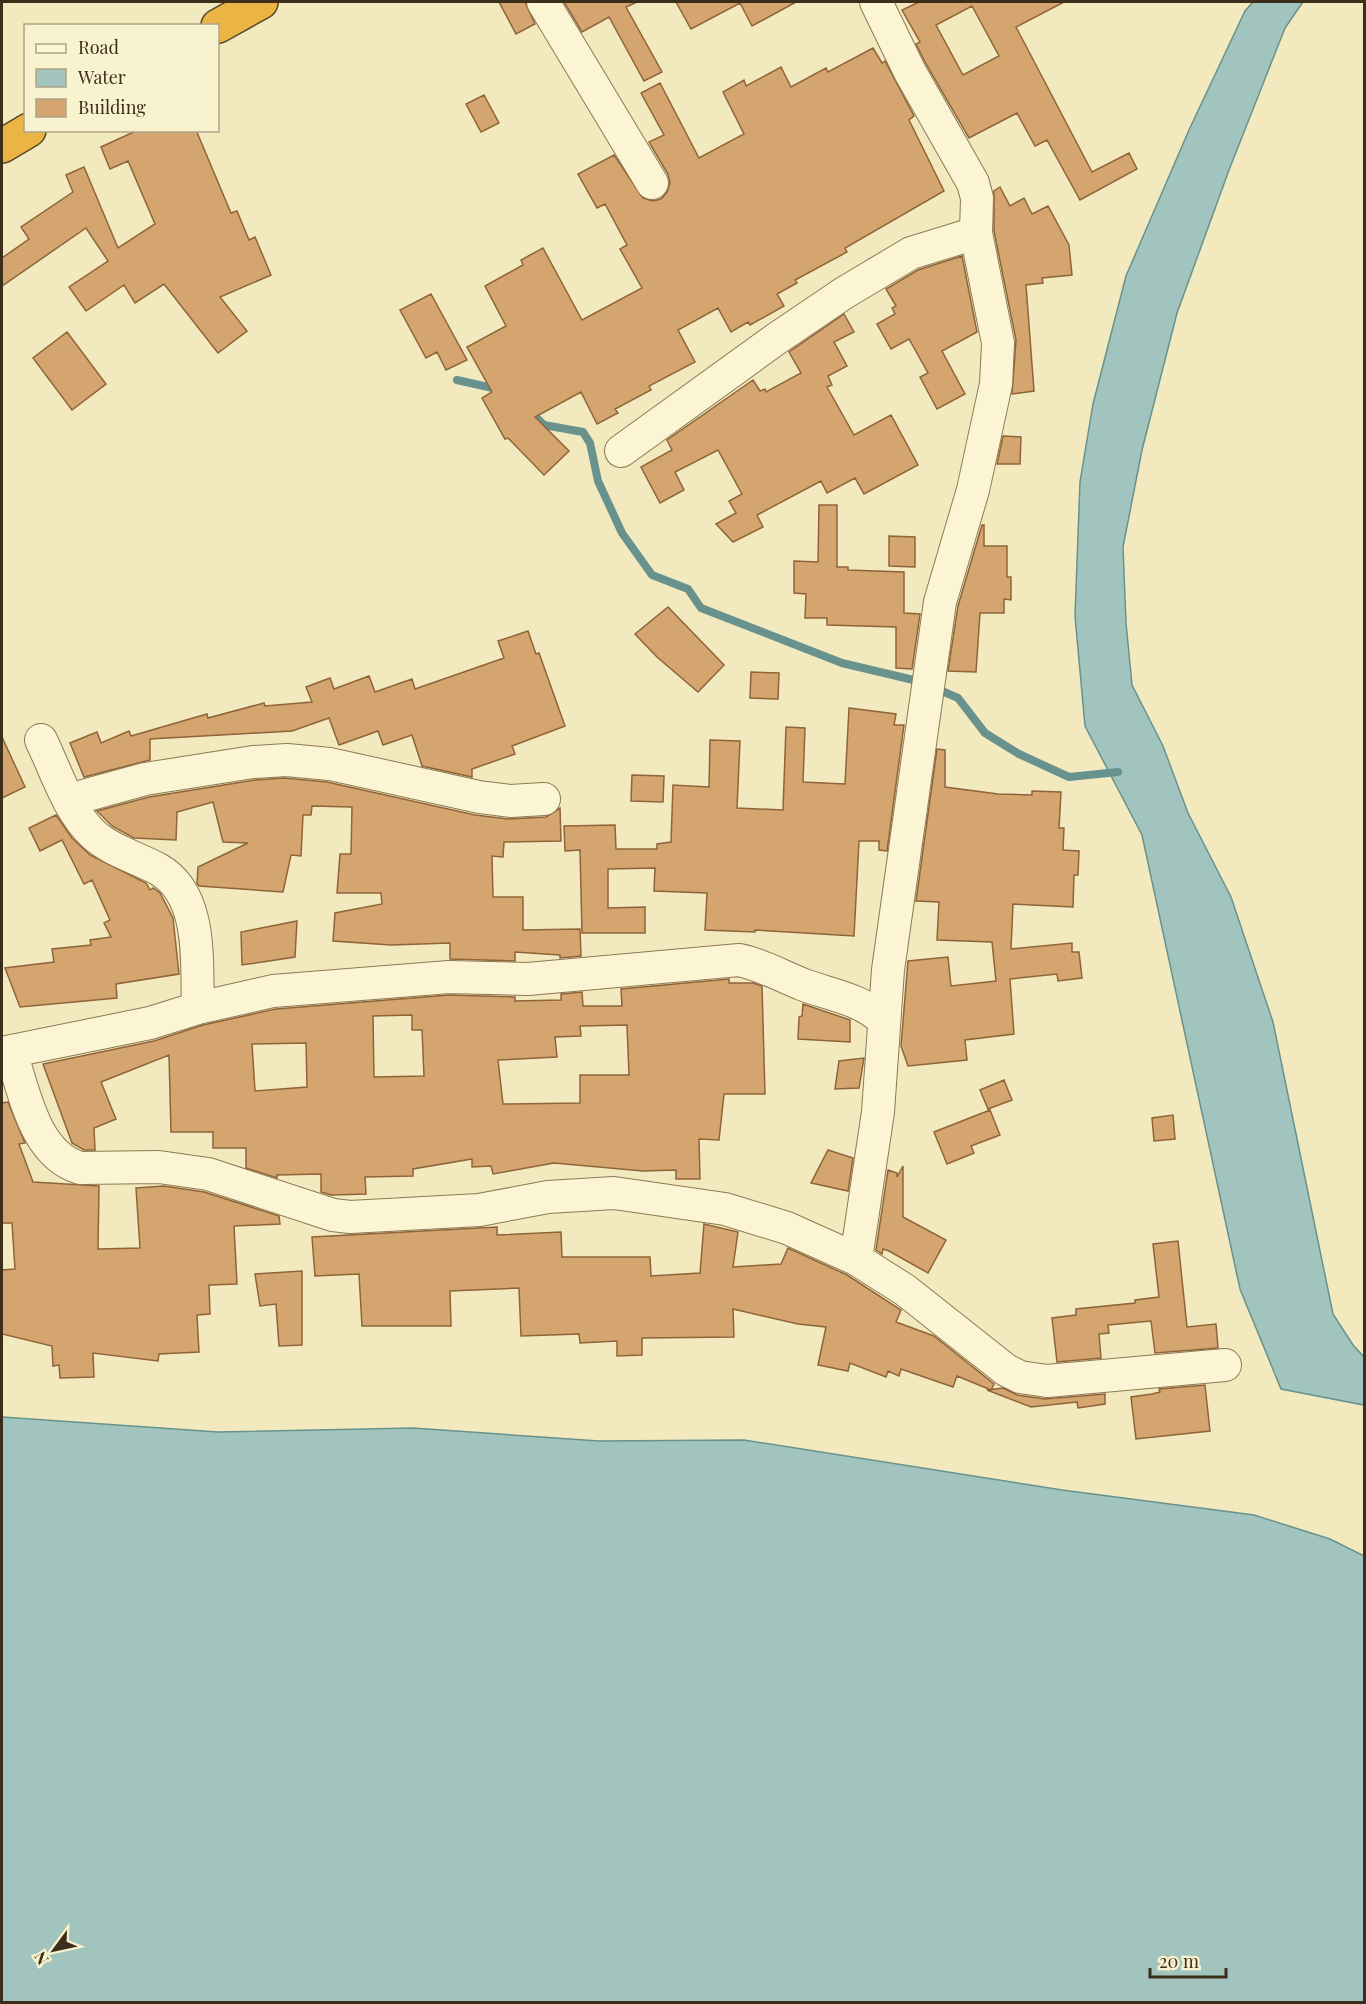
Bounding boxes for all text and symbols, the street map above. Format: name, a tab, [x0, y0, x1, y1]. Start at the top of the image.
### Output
legend	[24, 24, 219, 132]
text: Road	[78, 35, 119, 59]
text: Water	[77, 65, 126, 89]
text: Building	[78, 95, 146, 119]
north arrow	[24, 1920, 84, 1980]
scale bar	[1150, 1941, 1226, 1979]
text: N	[29, 1948, 53, 1969]
text: 20 m	[1159, 1949, 1199, 1973]

